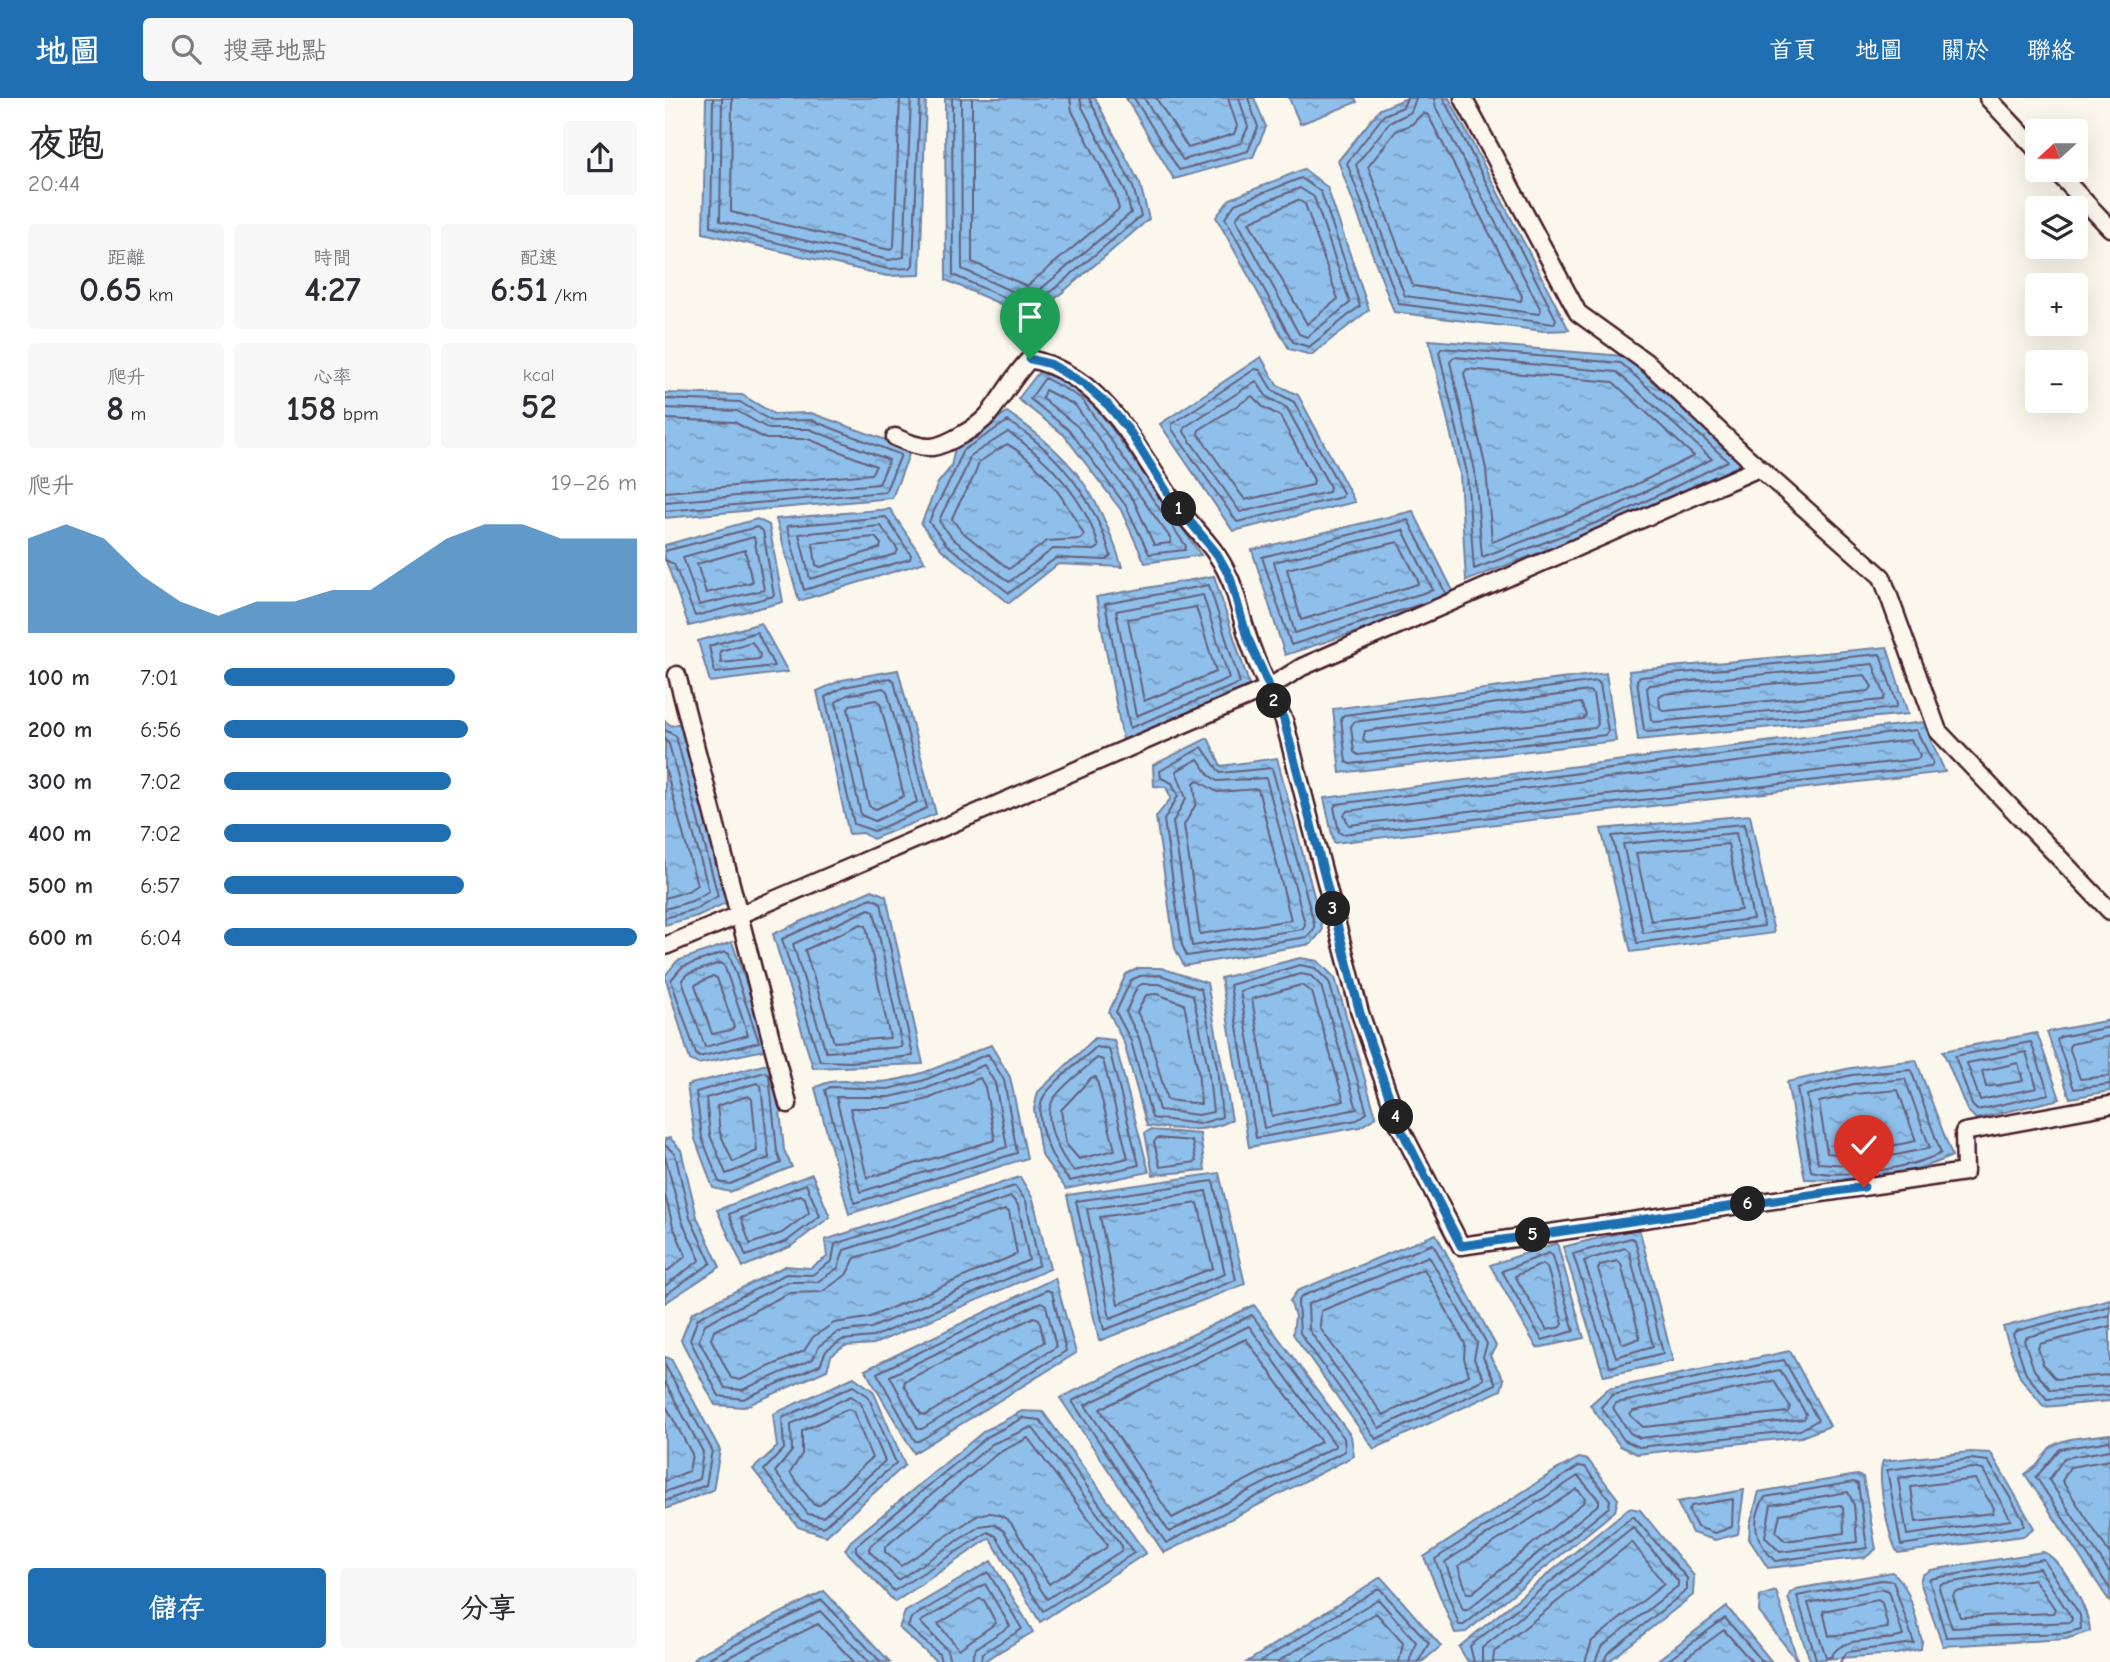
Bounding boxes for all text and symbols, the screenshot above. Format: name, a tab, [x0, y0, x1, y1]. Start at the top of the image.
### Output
search box	[143, 18, 633, 81]
icon: search	[167, 30, 205, 68]
text: 地圖	[35, 32, 101, 70]
text: 搜尋地點	[223, 36, 327, 66]
text: 首頁	[1769, 36, 1817, 64]
text: 地圖	[1855, 36, 1903, 64]
text: 關於	[1941, 36, 1989, 64]
text: 聯絡	[2027, 36, 2075, 64]
north arrow	[2025, 119, 2088, 182]
map controls	[2025, 119, 2088, 413]
button: share	[563, 121, 637, 195]
text: 夜跑	[28, 122, 104, 166]
text: 20:44	[28, 170, 80, 197]
button: layers	[2025, 196, 2088, 259]
text: 距離	[107, 247, 145, 269]
text: 時間	[313, 247, 352, 269]
text: 配速	[520, 247, 558, 269]
text: 0.65	[79, 269, 142, 310]
text: 4:27	[304, 269, 361, 310]
text: 6:51	[490, 269, 548, 310]
button: +	[2025, 273, 2088, 336]
text: km	[142, 284, 173, 306]
text: /km	[548, 284, 588, 306]
pin	[1000, 287, 1060, 359]
icon: arrive	[1011, 298, 1049, 336]
button: −	[2025, 350, 2088, 413]
text: kcal	[523, 364, 555, 386]
text: 爬升	[107, 366, 145, 388]
text: 心率	[313, 366, 352, 388]
text: 52	[521, 386, 557, 427]
text: 8	[106, 388, 124, 429]
text: 158	[286, 388, 336, 429]
text: m	[124, 403, 146, 425]
text: bpm	[336, 403, 379, 425]
text: 19–26 m	[551, 469, 637, 496]
text: 爬升	[28, 472, 74, 499]
pin: 1	[1161, 492, 1197, 526]
text: 1	[1175, 497, 1182, 519]
text: 100 m	[28, 664, 90, 691]
text: 7:01	[140, 664, 178, 691]
pin: 2	[1257, 684, 1291, 718]
text: 2	[1269, 689, 1278, 711]
text: 200 m	[28, 716, 92, 743]
text: 6:56	[140, 716, 182, 743]
text: 300 m	[28, 768, 92, 795]
text: 7:02	[140, 768, 181, 795]
text: 400 m	[28, 820, 92, 847]
text: 7:02	[140, 820, 181, 847]
text: 500 m	[28, 872, 93, 899]
text: 6:57	[140, 872, 180, 899]
pin: 3	[1315, 892, 1351, 926]
text: 3	[1328, 897, 1337, 919]
text: 600 m	[28, 924, 93, 951]
text: 6:04	[140, 924, 182, 951]
pin: 4	[1379, 1100, 1413, 1134]
text: 4	[1391, 1105, 1400, 1127]
pin	[1834, 1115, 1894, 1187]
icon: check	[1845, 1126, 1883, 1164]
pin: 6	[1731, 1186, 1765, 1222]
text: 6	[1743, 1192, 1752, 1214]
pin: 5	[1515, 1218, 1551, 1252]
text: 5	[1527, 1223, 1538, 1245]
button: 儲存	[28, 1568, 326, 1648]
button: 分享	[340, 1568, 637, 1648]

